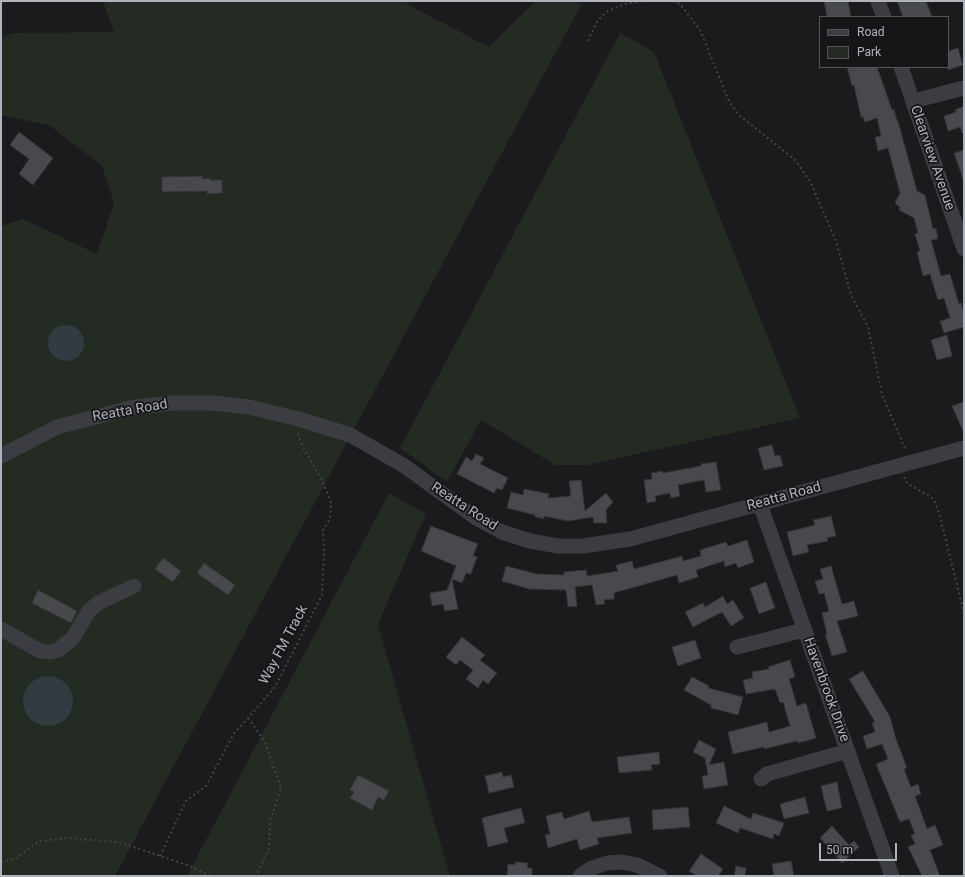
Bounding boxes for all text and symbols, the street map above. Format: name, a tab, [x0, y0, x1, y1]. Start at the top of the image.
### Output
legend	[819, 16, 949, 68]
text: Road	[857, 25, 885, 39]
text: Park	[857, 45, 881, 59]
street label: Clearview Avenue	[906, 103, 958, 213]
street label: Reatta Road	[91, 396, 169, 426]
street label: Reatta Road	[428, 479, 500, 535]
street label: Reatta Road	[745, 479, 823, 515]
street label: Way FM Track	[256, 602, 312, 688]
street label: Havenbrook Drive	[799, 636, 853, 744]
scale bar	[821, 835, 899, 861]
text: 50 m	[826, 843, 853, 857]

